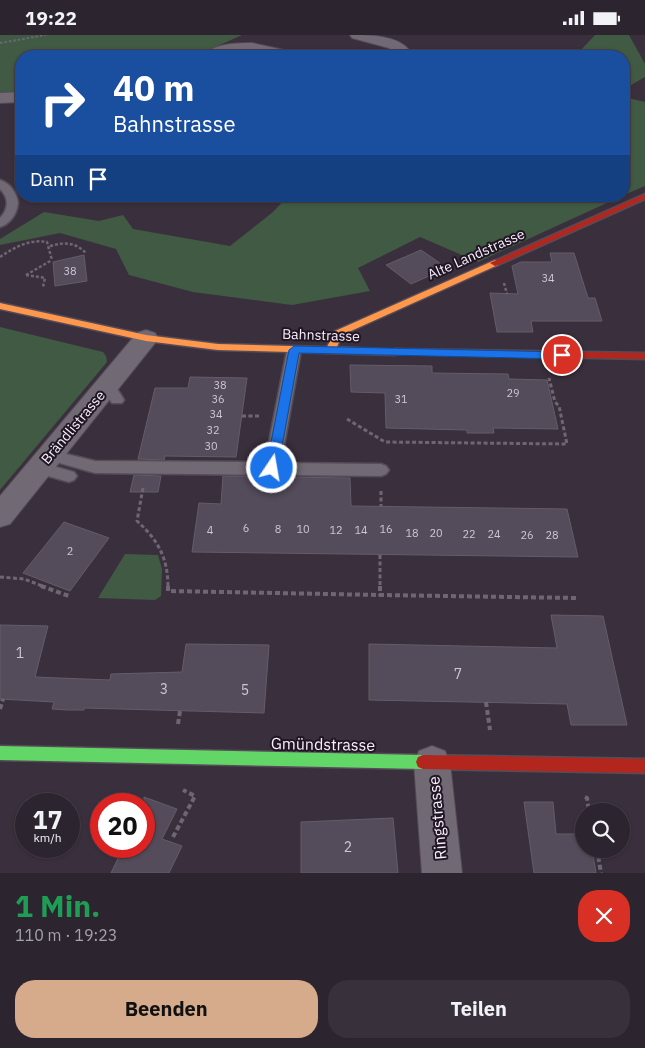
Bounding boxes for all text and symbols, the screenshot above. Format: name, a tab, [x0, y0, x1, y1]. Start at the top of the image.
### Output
text: 19:22	[25, 6, 77, 30]
text: 40 m	[113, 65, 195, 111]
icon: right	[30, 70, 95, 135]
text: Bahnstrasse	[113, 109, 236, 138]
icon: arrive	[84, 165, 112, 193]
text: Dann	[30, 167, 74, 191]
street label: Alte Landstrasse	[425, 224, 528, 283]
house number: 38	[63, 264, 77, 278]
house number: 34	[541, 271, 555, 285]
street label: Bahnstrasse	[282, 325, 361, 345]
pin	[541, 334, 583, 376]
icon: arrive	[548, 341, 576, 369]
house number: 38	[213, 378, 227, 392]
street label: Brändlistrasse	[37, 386, 109, 467]
house number: 29	[506, 386, 520, 400]
house number: 36	[211, 392, 225, 406]
house number: 31	[394, 392, 408, 406]
house number: 34	[209, 407, 223, 421]
house number: 32	[206, 423, 220, 437]
house number: 30	[204, 439, 218, 453]
position arrow	[245, 441, 297, 493]
house number: 6	[243, 521, 249, 535]
house number: 8	[275, 522, 281, 536]
house number: 10	[296, 522, 310, 536]
house number: 16	[379, 522, 393, 536]
house number: 4	[207, 523, 214, 537]
house number: 12	[329, 523, 343, 537]
house number: 14	[354, 523, 368, 537]
house number: 18	[405, 526, 419, 540]
house number: 20	[429, 526, 443, 540]
house number: 22	[462, 527, 476, 541]
house number: 24	[487, 527, 501, 541]
house number: 26	[520, 528, 534, 542]
house number: 28	[545, 528, 559, 542]
house number: 2	[67, 544, 73, 558]
house number: 1	[16, 644, 24, 662]
house number: 7	[454, 665, 462, 683]
house number: 3	[160, 680, 168, 698]
house number: 5	[241, 681, 249, 699]
street label: Gmündstrasse	[271, 733, 376, 755]
street label: Ringstrasse	[423, 775, 451, 861]
speed limit sign: 20	[90, 793, 155, 858]
text: 17	[32, 803, 63, 836]
map controls	[575, 803, 630, 858]
button: search	[575, 803, 630, 858]
text: km/h	[33, 830, 62, 845]
house number: 2	[344, 838, 352, 856]
text: 1 Min.	[15, 886, 100, 925]
button: close	[578, 890, 630, 942]
text: 110 m · 19:23	[15, 925, 117, 945]
button: Beenden	[15, 980, 318, 1038]
button: Teilen	[328, 980, 630, 1038]

